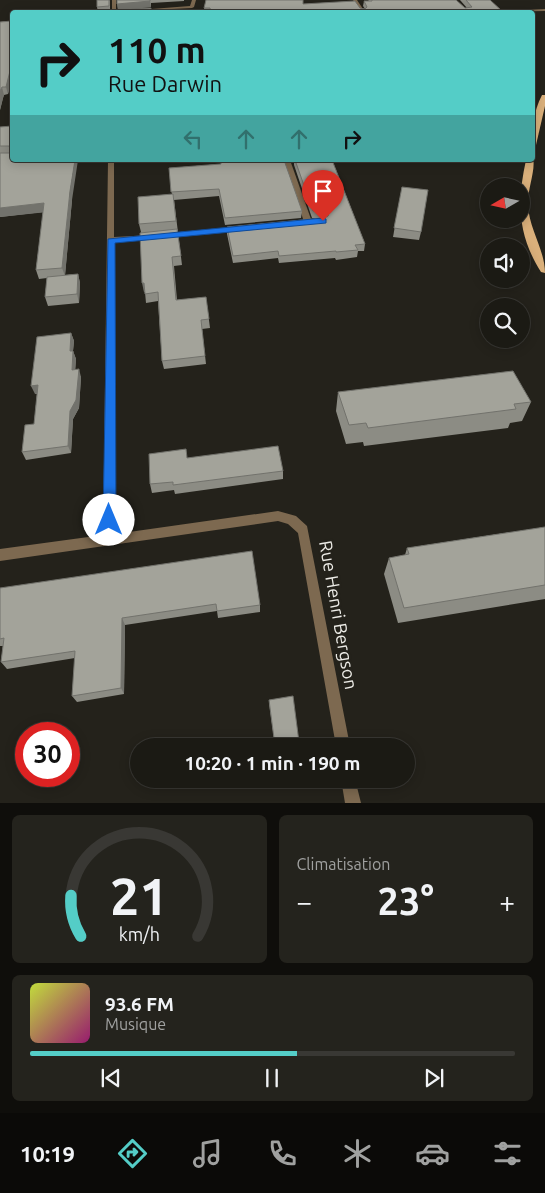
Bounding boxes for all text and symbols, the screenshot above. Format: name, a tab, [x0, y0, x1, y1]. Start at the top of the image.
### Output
icon: right	[25, 30, 90, 95]
text: 110 m	[108, 30, 206, 70]
text: Rue Darwin	[108, 71, 222, 96]
icon: left	[179, 125, 207, 153]
icon: ahead	[232, 125, 260, 153]
icon: ahead	[285, 125, 313, 153]
icon: right	[338, 125, 366, 153]
pin	[302, 170, 344, 221]
icon: arrive	[309, 177, 337, 205]
north arrow	[480, 178, 530, 228]
map controls	[480, 178, 530, 348]
button: sound	[480, 238, 530, 288]
button: search	[480, 298, 530, 348]
position arrow	[82, 493, 134, 545]
street label: Rue Henri Bergson	[316, 539, 362, 691]
speed limit sign: 30	[15, 722, 80, 787]
text: 10:20 · 1 min · 190 m	[185, 752, 360, 774]
text: Climatisation	[297, 855, 390, 873]
text: 21	[110, 867, 169, 925]
text: 23°	[378, 880, 434, 922]
text: −	[297, 886, 312, 917]
text: +	[499, 886, 515, 917]
text: km/h	[119, 924, 160, 944]
text: 93.6 FM	[105, 993, 174, 1015]
text: Musique	[105, 1015, 166, 1033]
icon: previous	[97, 1064, 125, 1092]
icon: pause	[258, 1064, 286, 1092]
icon: next	[420, 1064, 448, 1092]
icon: directions	[115, 1136, 150, 1171]
icon: music	[190, 1136, 225, 1171]
icon: phone	[265, 1136, 300, 1171]
icon: climate	[340, 1136, 375, 1171]
icon: car	[415, 1136, 450, 1171]
icon: filters	[490, 1136, 525, 1171]
text: 10:19	[20, 1141, 75, 1166]

